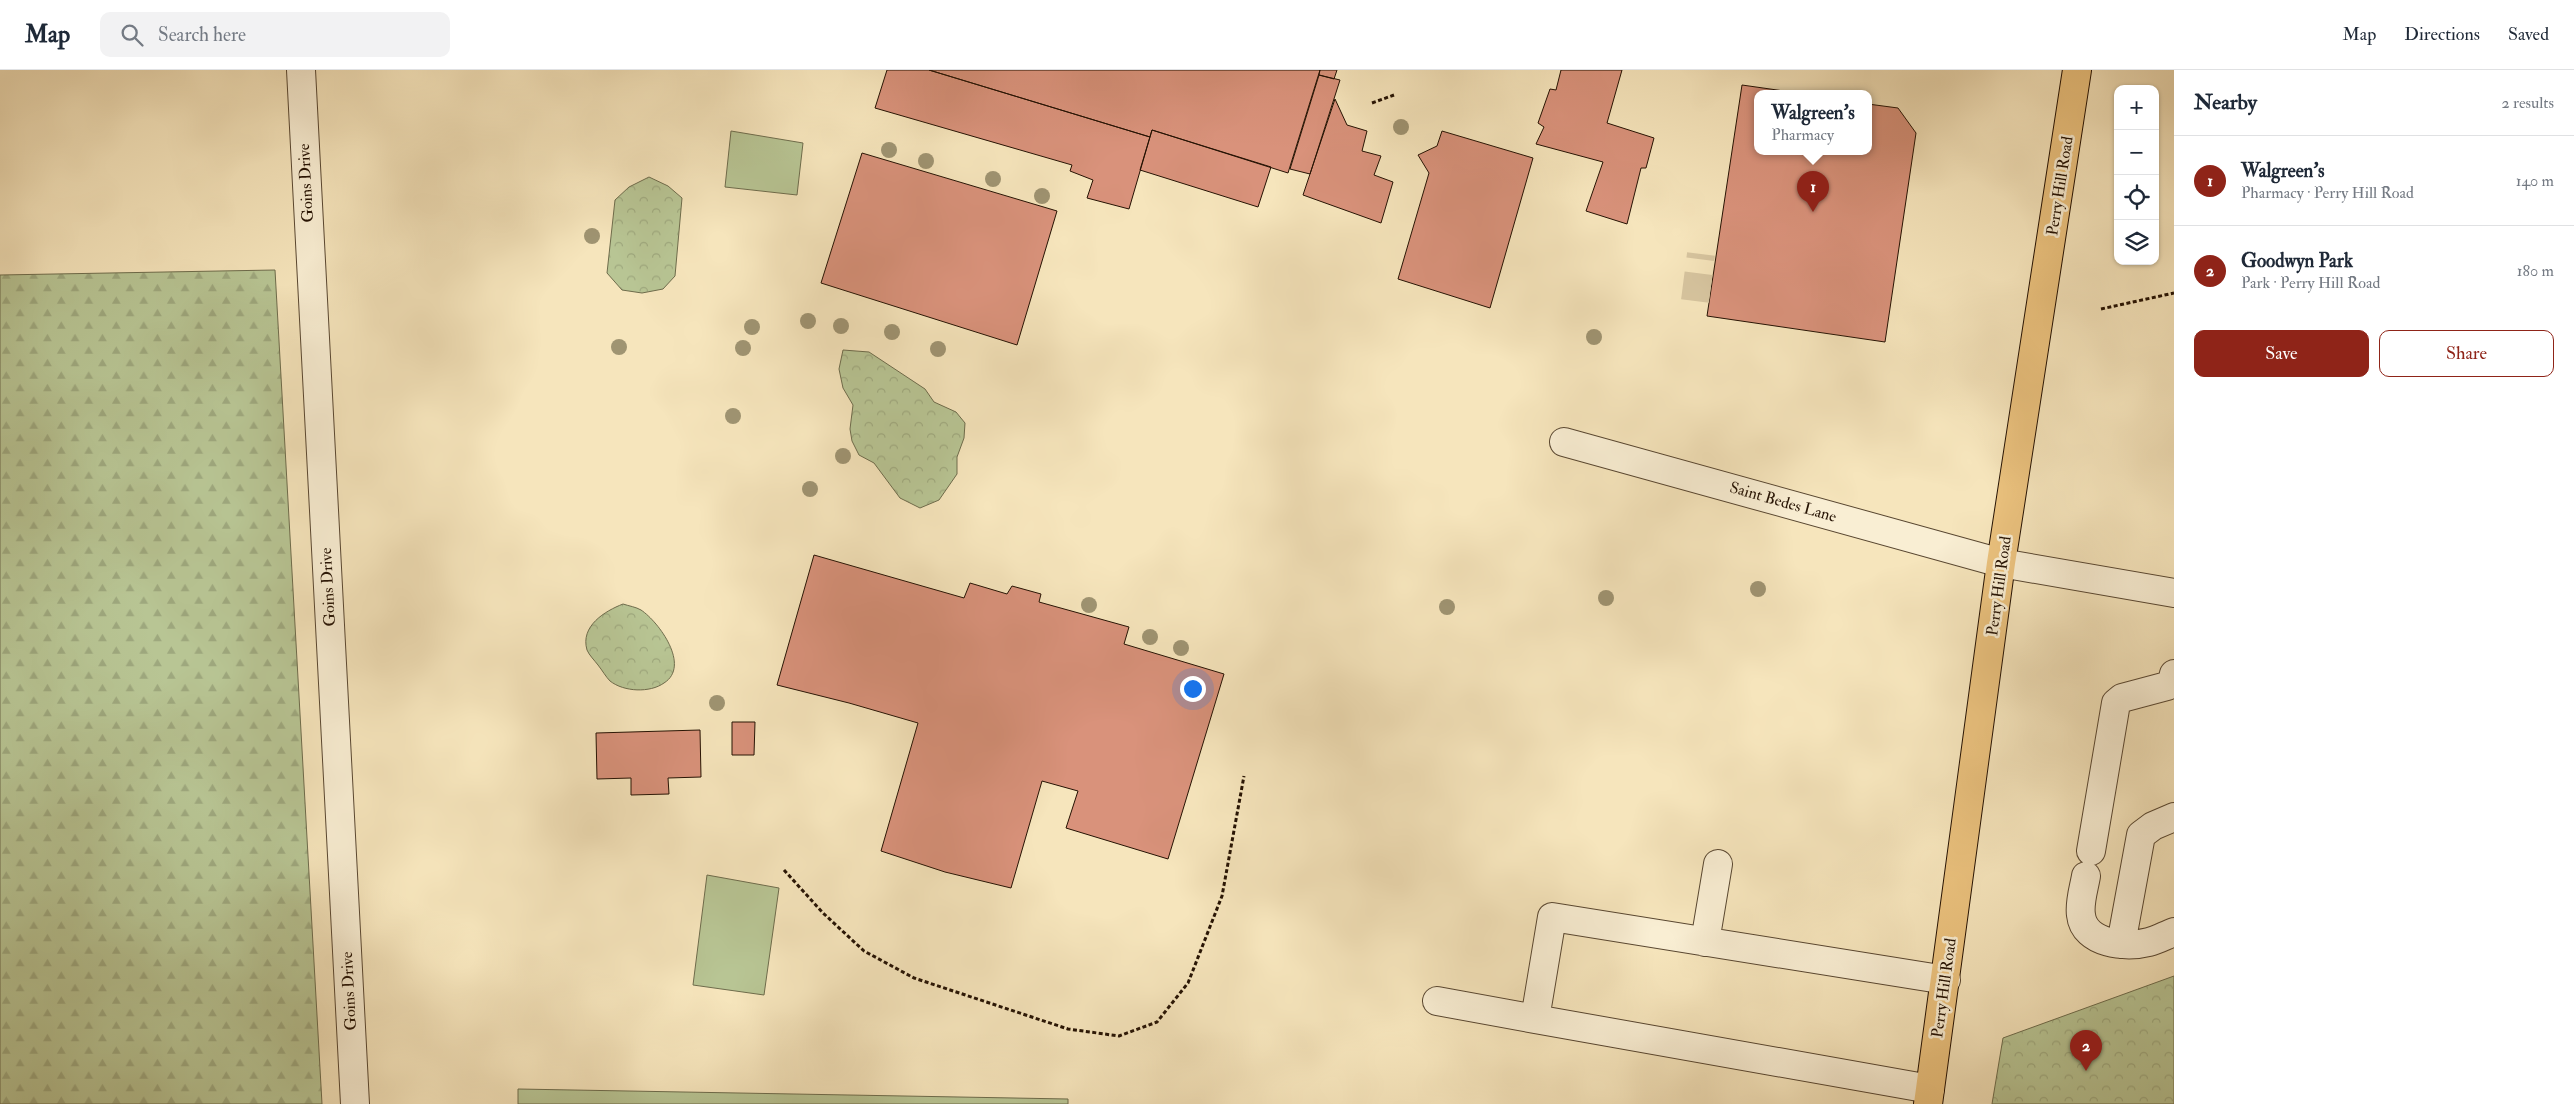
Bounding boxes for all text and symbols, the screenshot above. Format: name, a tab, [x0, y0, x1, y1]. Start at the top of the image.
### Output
search box	[100, 12, 450, 57]
text: Map	[25, 19, 70, 50]
icon: search	[118, 21, 146, 49]
text: Search here	[158, 23, 246, 47]
text: Map	[2343, 23, 2376, 46]
text: Directions	[2404, 23, 2480, 46]
text: Saved	[2508, 23, 2549, 46]
map controls	[2114, 85, 2159, 265]
button: +	[2114, 85, 2159, 130]
text: Nearby	[2194, 89, 2257, 116]
popup	[1754, 90, 1872, 155]
text: 2 results	[2501, 93, 2554, 113]
text: Walgreen's	[1771, 101, 1855, 125]
text: Pharmacy	[1771, 125, 1834, 145]
button: −	[2114, 130, 2159, 175]
street label: Perry Hill Road	[2042, 135, 2078, 237]
street label: Goins Drive	[294, 143, 318, 223]
text: Walgreen's	[2241, 159, 2324, 183]
pin: 1	[1797, 171, 1829, 212]
text: 1	[2207, 171, 2213, 191]
text: 140 m	[2516, 171, 2554, 191]
button: locate	[2114, 175, 2159, 220]
text: Pharmacy · Perry Hill Road	[2241, 183, 2414, 203]
button: layers	[2114, 220, 2159, 265]
text: Goodwyn Park	[2241, 249, 2353, 273]
text: 2	[2206, 261, 2214, 281]
text: 180 m	[2517, 261, 2554, 281]
text: Park · Perry Hill Road	[2241, 273, 2380, 293]
button: Save	[2194, 330, 2369, 377]
button: Share	[2379, 330, 2554, 377]
street label: Saint Bedes Lane	[1727, 477, 1839, 527]
street label: Perry Hill Road	[1982, 535, 2016, 637]
street label: Goins Drive	[316, 547, 340, 627]
your location	[1180, 676, 1206, 702]
street label: Perry Hill Road	[1927, 937, 1961, 1039]
street label: Goins Drive	[337, 951, 361, 1031]
pin: 2	[2070, 1030, 2102, 1071]

